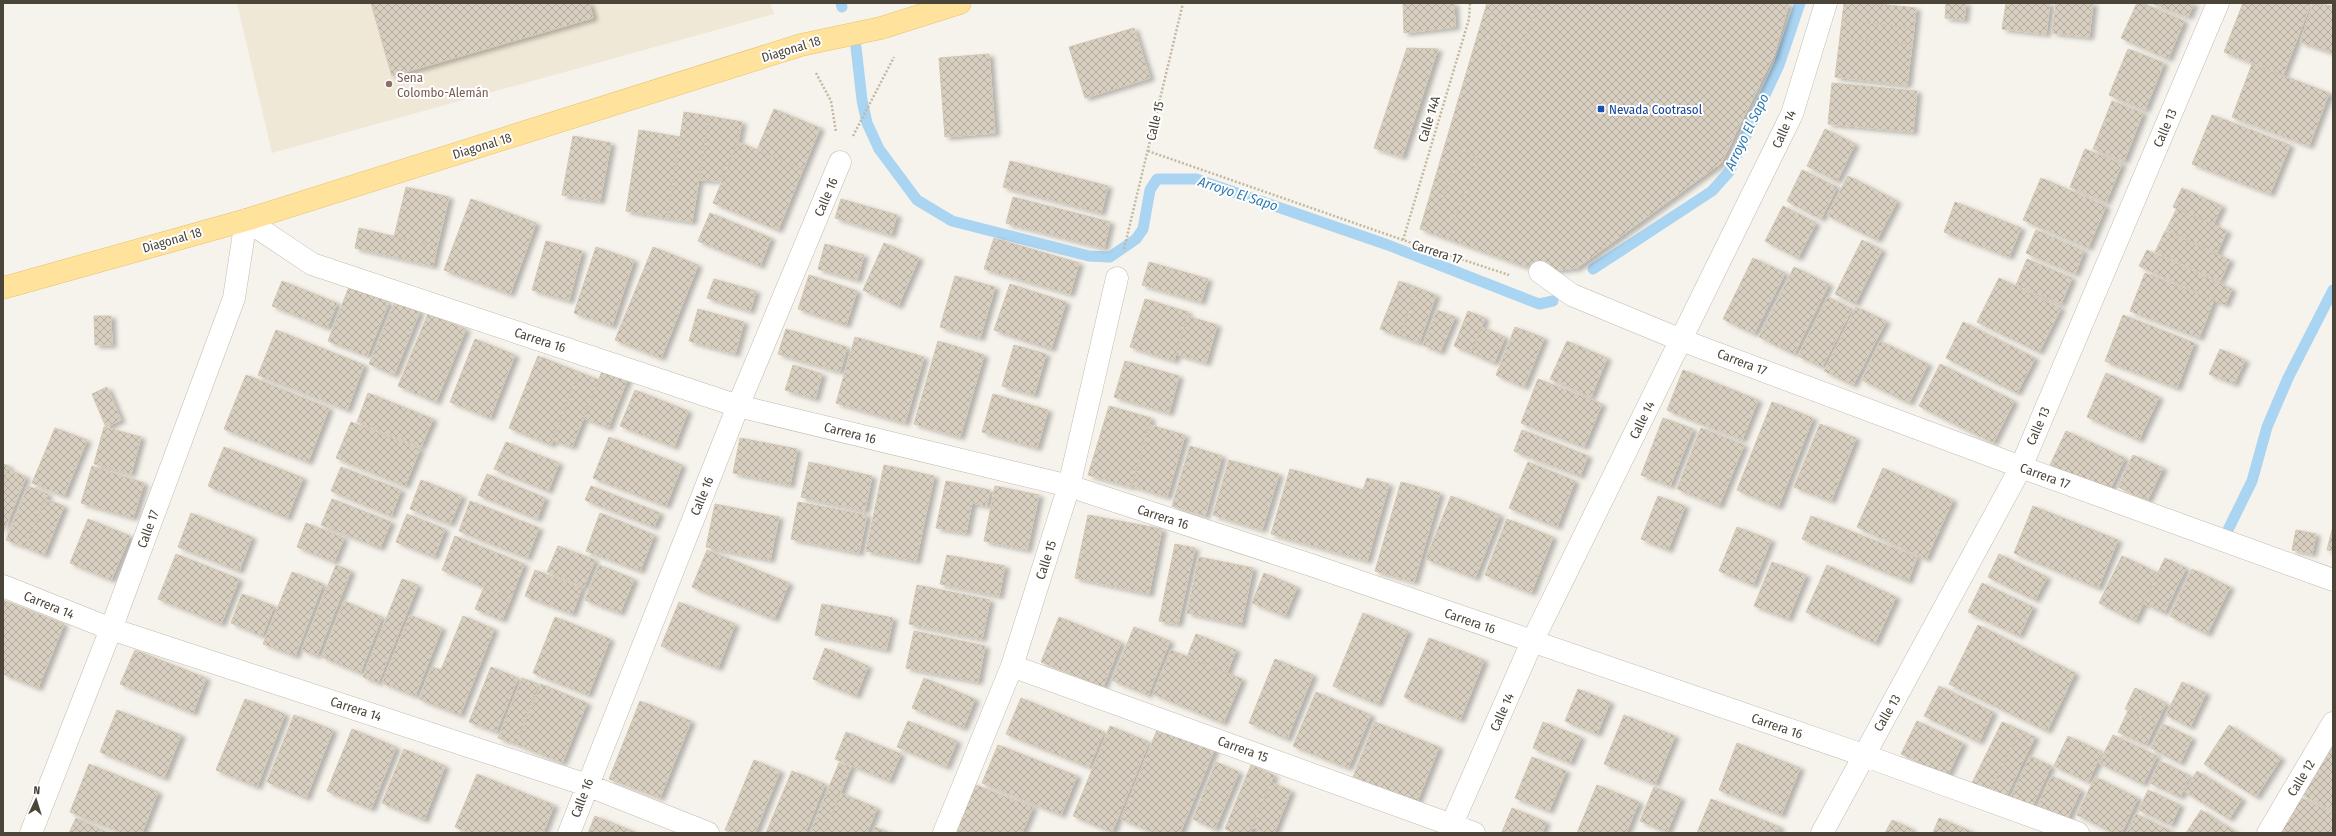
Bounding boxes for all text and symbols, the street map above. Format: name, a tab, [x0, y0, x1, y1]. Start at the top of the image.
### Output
street label: Diagonal 18	[760, 33, 822, 65]
place label: Sena Colombo-Alemán	[397, 70, 489, 100]
marker: Sena Colombo-Alemán	[384, 79, 394, 89]
water label: Arroyo El Sapo	[1721, 91, 1773, 174]
street label: Calle 14A	[1415, 94, 1443, 144]
street label: Calle 15	[1143, 100, 1167, 142]
place label: Nevada Cootrasol	[1609, 102, 1703, 117]
marker: Nevada Cootrasol	[1596, 104, 1606, 114]
street label: Calle 13	[2150, 107, 2180, 149]
street label: Calle 14	[1769, 108, 1799, 150]
street label: Diagonal 18	[451, 130, 513, 162]
water label: Arroyo El Sapo	[1195, 173, 1280, 215]
street label: Calle 16	[811, 175, 841, 219]
street label: Diagonal 18	[141, 224, 203, 256]
street label: Carrera 17	[1410, 237, 1464, 267]
street label: Carrera 16	[512, 325, 568, 355]
street label: Carrera 17	[1715, 346, 1769, 378]
street label: Calle 14	[1626, 399, 1658, 441]
street label: Calle 13	[2023, 405, 2053, 447]
street label: Carrera 16	[822, 419, 878, 447]
street label: Carrera 17	[2018, 460, 2072, 492]
street label: Calle 16	[687, 474, 717, 518]
street label: Carrera 16	[1135, 502, 1191, 532]
street label: Calle 17	[134, 508, 162, 550]
street label: Calle 15	[1033, 539, 1059, 581]
street label: Carrera 14	[22, 588, 76, 622]
street label: Carrera 16	[1442, 605, 1498, 637]
street label: Calle 14	[1487, 691, 1517, 733]
street label: Calle 13	[1871, 692, 1904, 734]
street label: Carrera 14	[329, 694, 383, 724]
street label: Carrera 16	[1749, 710, 1805, 742]
street label: Carrera 15	[1216, 733, 1270, 765]
street label: Calle 12	[2284, 757, 2318, 799]
street label: Calle 16	[568, 776, 596, 820]
north arrow	[16, 780, 56, 820]
text: N	[33, 784, 40, 797]

